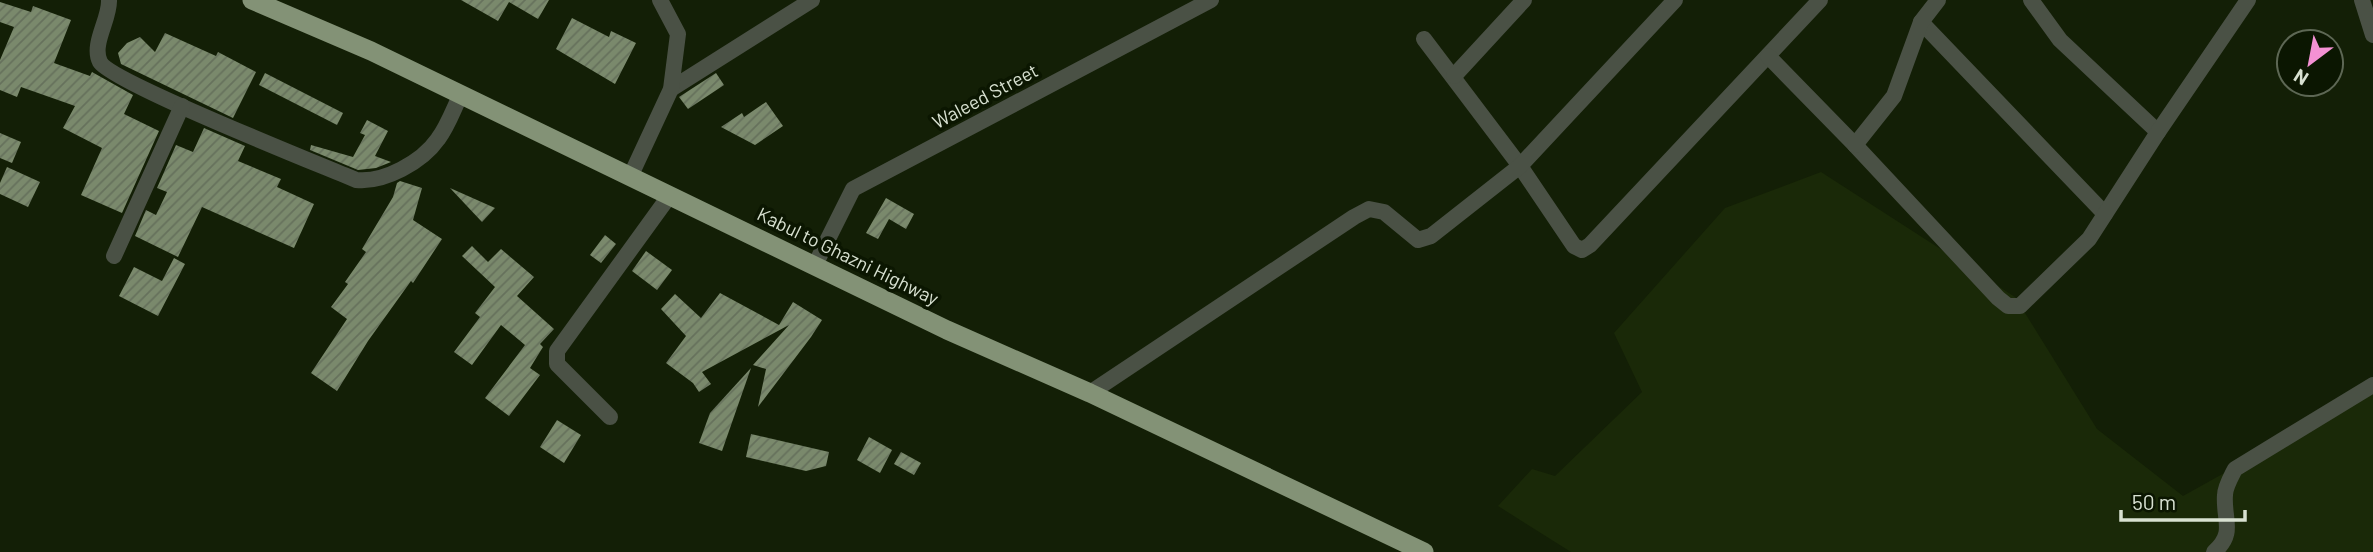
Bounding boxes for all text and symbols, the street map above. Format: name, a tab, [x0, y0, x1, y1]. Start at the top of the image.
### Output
north arrow	[2275, 28, 2345, 98]
street label: Waleed Street	[928, 58, 1041, 133]
text: N	[2289, 65, 2312, 91]
street label: Kabul to Ghazni Highway	[754, 202, 943, 310]
scale bar	[2121, 478, 2245, 522]
text: 50 m	[2132, 489, 2176, 514]

